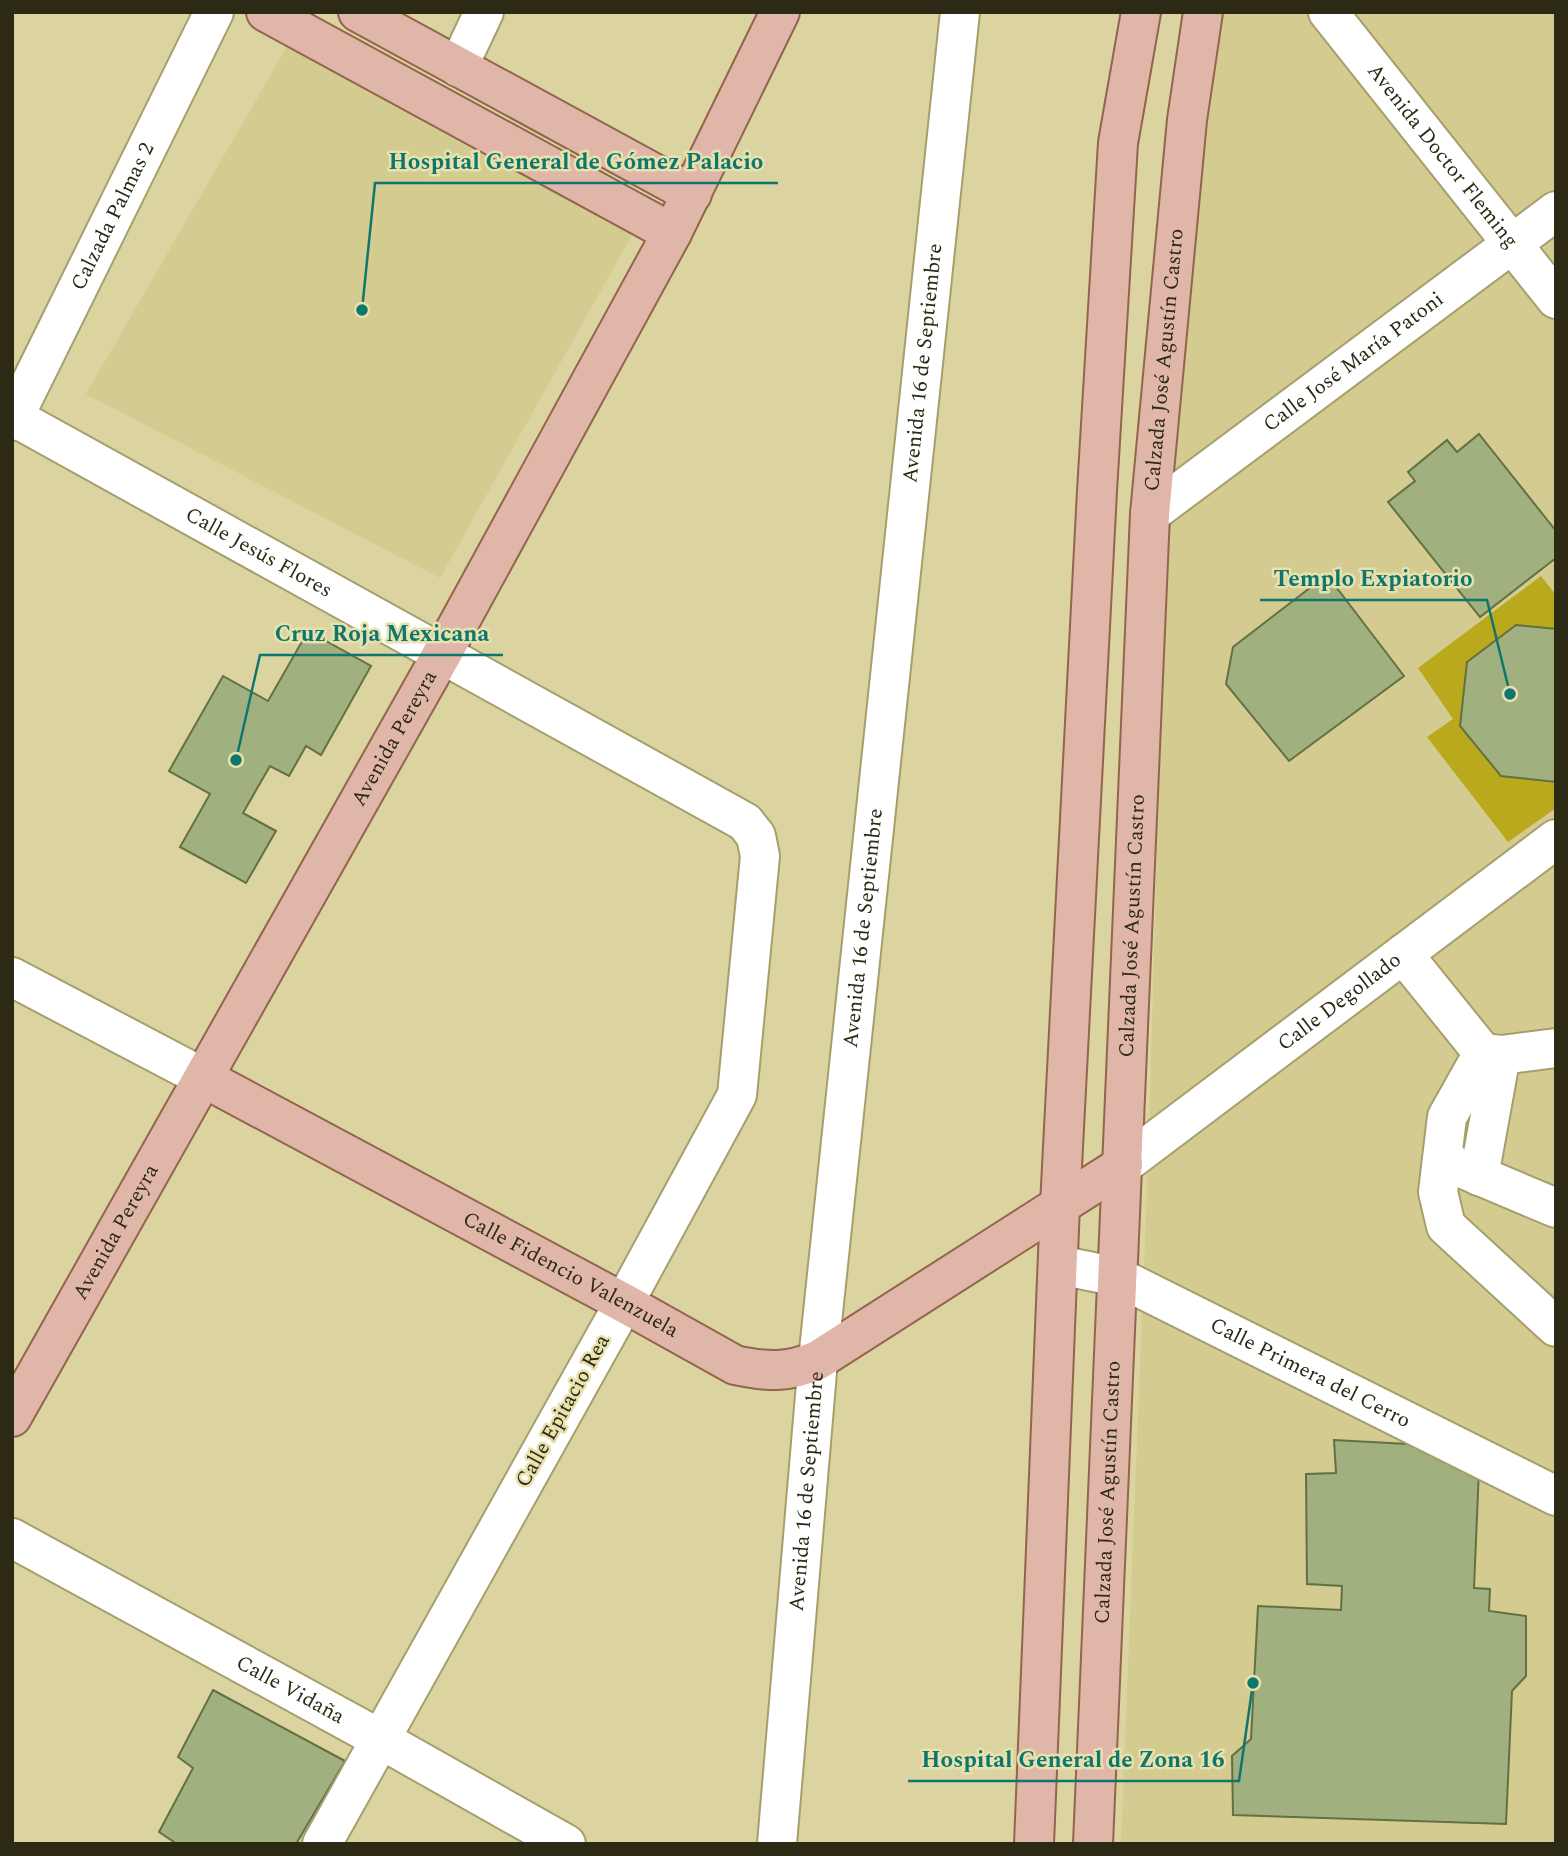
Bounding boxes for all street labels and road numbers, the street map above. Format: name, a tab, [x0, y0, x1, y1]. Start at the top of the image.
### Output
street label: Avenida Doctor Fleming	[1359, 57, 1526, 255]
street label: Calzada Palmas 2	[63, 137, 163, 296]
street label: Calzada José Agustín Castro	[1136, 227, 1193, 493]
street label: Avenida 16 de Septiembre	[894, 242, 952, 485]
street label: Calle José María Patoni	[1256, 284, 1451, 440]
street label: Calle Jesús Flores	[179, 499, 338, 606]
street label: Avenida Pereyra	[343, 664, 446, 812]
street label: Calzada José Agustín Castro	[1111, 793, 1154, 1058]
street label: Avenida 16 de Septiembre	[835, 807, 892, 1049]
street label: Calle Degollado	[1271, 945, 1408, 1059]
street label: Avenida Pereyra	[65, 1158, 168, 1306]
street label: Calle Fidencio Valenzuela	[457, 1203, 685, 1347]
street label: Calle Primera del Cerro	[1204, 1309, 1416, 1437]
street label: Calle Epitacio Rea	[508, 1328, 619, 1493]
street label: Calzada José Agustín Castro	[1086, 1360, 1130, 1625]
street label: Avenida 16 de Septiembre	[781, 1370, 833, 1612]
street label: Calle Vidaña	[230, 1647, 351, 1733]

